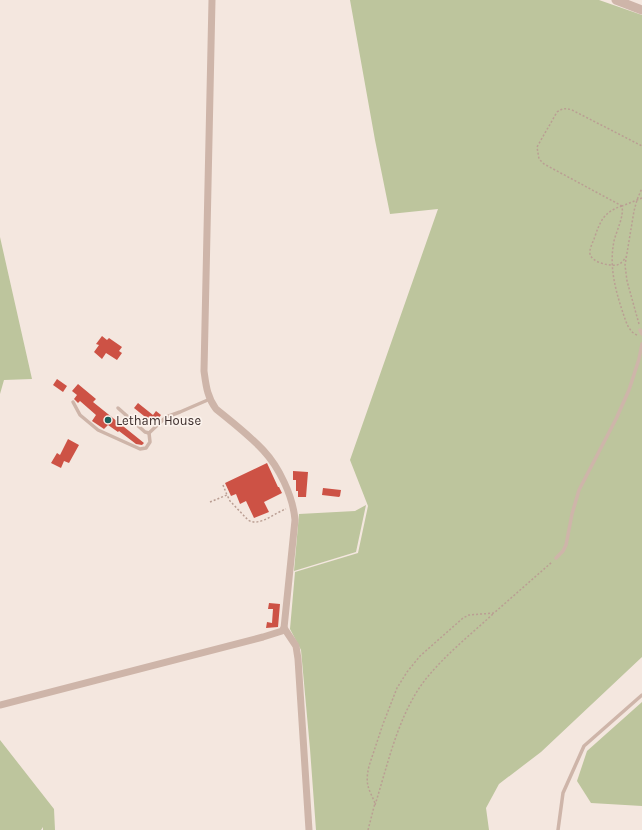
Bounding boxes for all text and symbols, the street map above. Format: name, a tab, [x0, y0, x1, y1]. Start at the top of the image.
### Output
place label: Letham House	[116, 413, 201, 428]
marker: Letham House	[103, 415, 113, 425]

